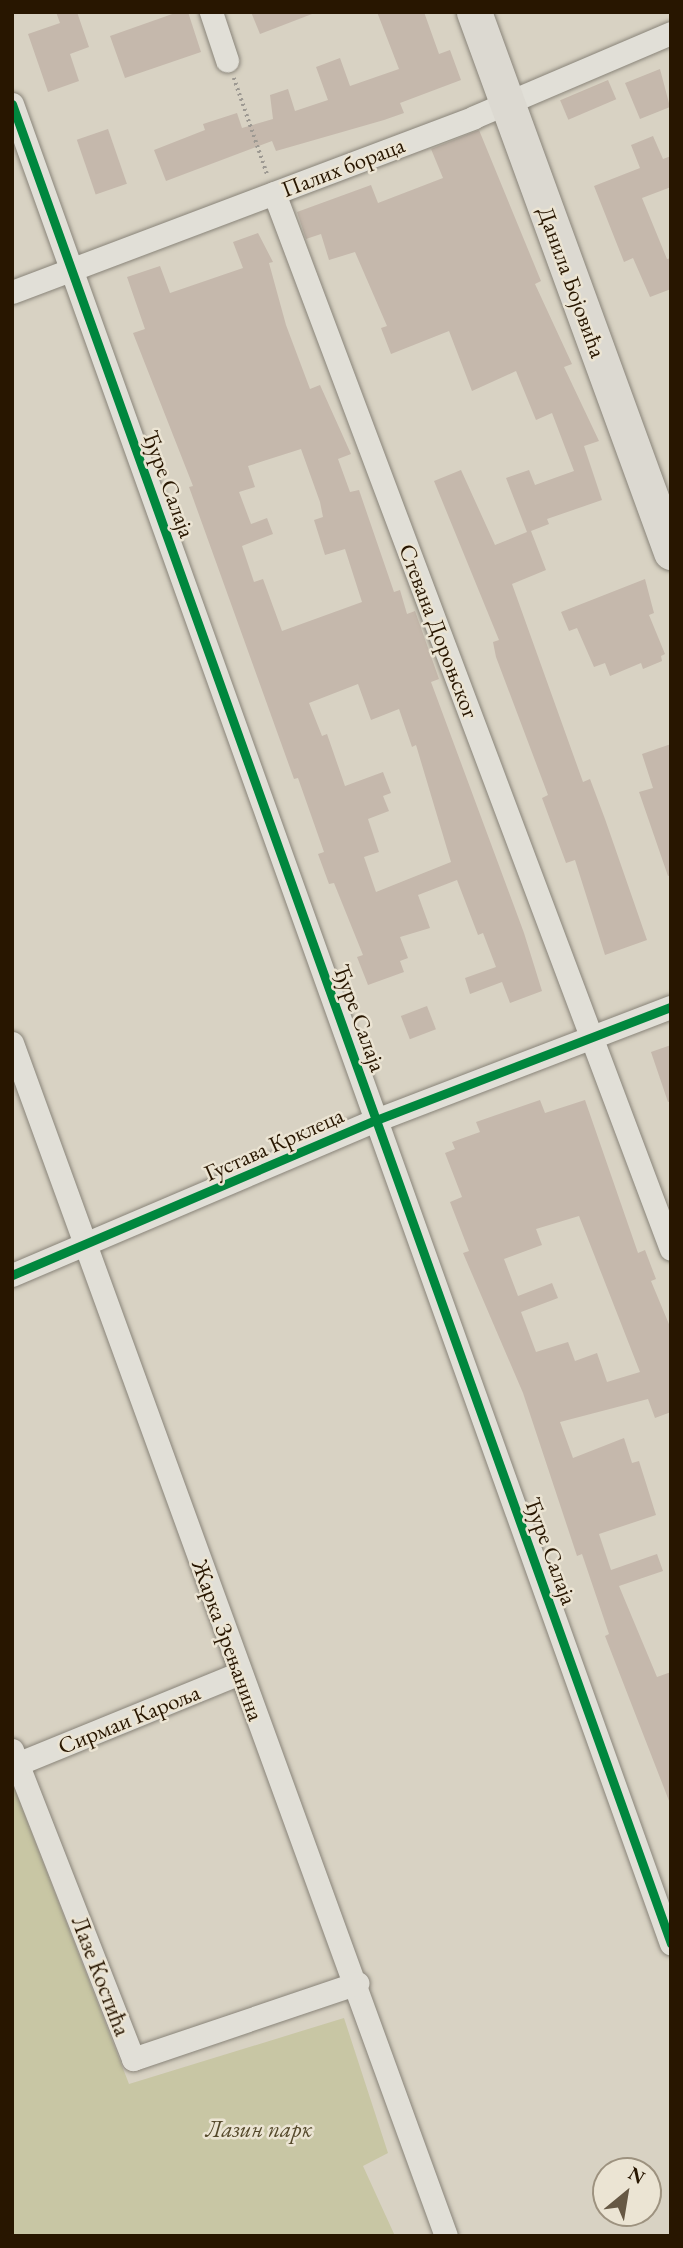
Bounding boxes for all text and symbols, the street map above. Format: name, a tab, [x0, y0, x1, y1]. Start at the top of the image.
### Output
street label: Палих бораца	[277, 131, 409, 203]
street label: Данила Бојовића	[532, 203, 612, 361]
street label: Ђуре Салаја	[137, 427, 201, 541]
street label: Стевана Дороњског	[393, 540, 485, 722]
street label: Ђуре Салаја	[328, 961, 392, 1075]
street label: Густава Крклеца	[200, 1101, 348, 1187]
street label: Ђуре Салаја	[519, 1494, 583, 1608]
street label: Жарка Зрењанина	[186, 1556, 270, 1724]
street label: Сирмаи Кароља	[54, 1678, 204, 1760]
street label: Лазе Костића	[66, 1912, 136, 2040]
park label: Лазин парк	[206, 2115, 312, 2143]
north arrow	[592, 2157, 662, 2227]
text: N	[624, 2160, 650, 2190]

